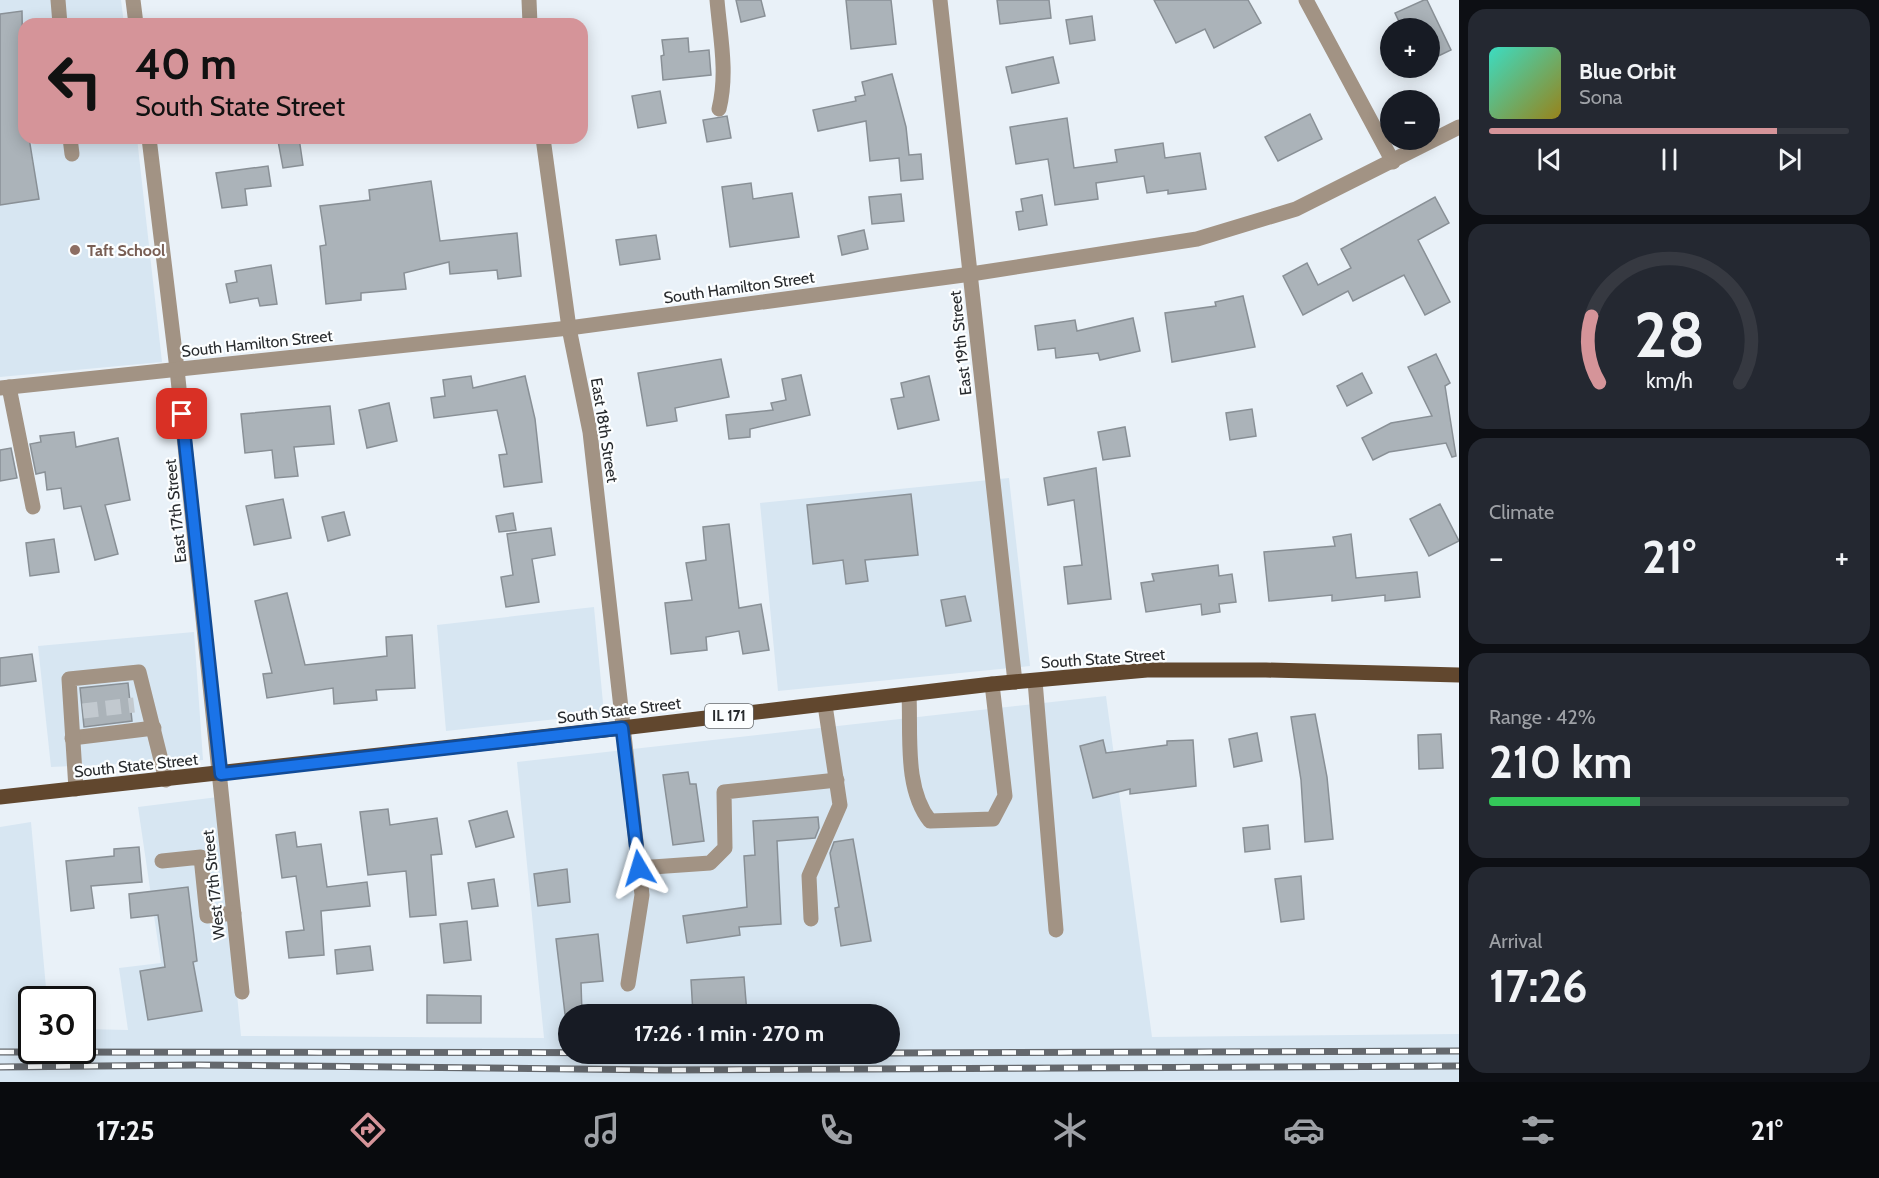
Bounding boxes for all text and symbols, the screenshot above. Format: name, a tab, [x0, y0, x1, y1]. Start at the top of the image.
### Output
map controls	[1380, 18, 1440, 150]
button: +	[1380, 18, 1440, 78]
text: 40 m	[135, 38, 237, 90]
icon: left	[36, 42, 114, 120]
text: Blue Orbit	[1579, 58, 1676, 85]
text: Sona	[1579, 85, 1622, 109]
text: South State Street	[135, 90, 345, 123]
button: −	[1380, 90, 1440, 150]
icon: previous	[1533, 143, 1566, 176]
icon: pause	[1653, 143, 1686, 176]
icon: next	[1773, 143, 1806, 176]
place label: Taft School	[87, 241, 165, 260]
marker: Taft School	[68, 243, 82, 257]
street label: South Hamilton Street	[663, 267, 816, 307]
street label: East 19th Street	[945, 289, 975, 396]
text: 28	[1634, 298, 1704, 374]
street label: South Hamilton Street	[181, 326, 334, 361]
text: km/h	[1646, 368, 1692, 394]
street label: East 18th Street	[587, 376, 622, 484]
pin	[156, 388, 207, 439]
icon: arrive	[165, 397, 198, 430]
street label: East 17th Street	[161, 458, 190, 564]
text: Climate	[1489, 500, 1554, 524]
text: 21°	[1642, 530, 1696, 584]
text: −	[1489, 537, 1504, 577]
text: +	[1834, 537, 1849, 577]
street label: South State Street	[1040, 645, 1166, 672]
street label: South State Street	[556, 693, 683, 728]
road number: IL 171	[705, 704, 753, 728]
text: Range · 42%	[1489, 705, 1596, 729]
text: 210 km	[1489, 735, 1632, 789]
street label: South State Street	[73, 749, 200, 781]
street label: West 17th Street	[198, 828, 229, 941]
position arrow	[607, 836, 671, 900]
text: Arrival	[1489, 929, 1542, 953]
text: 17:26	[1489, 959, 1588, 1013]
speed limit sign: 30	[18, 986, 96, 1064]
text: 17:26 · 1 min · 270 m	[634, 1020, 824, 1047]
icon: directions	[347, 1109, 389, 1151]
icon: music	[581, 1109, 623, 1151]
icon: phone	[815, 1109, 857, 1151]
icon: climate	[1049, 1109, 1091, 1151]
icon: car	[1283, 1109, 1325, 1151]
icon: filters	[1517, 1109, 1559, 1151]
text: 17:25	[96, 1114, 155, 1147]
text: 21°	[1751, 1114, 1783, 1147]

